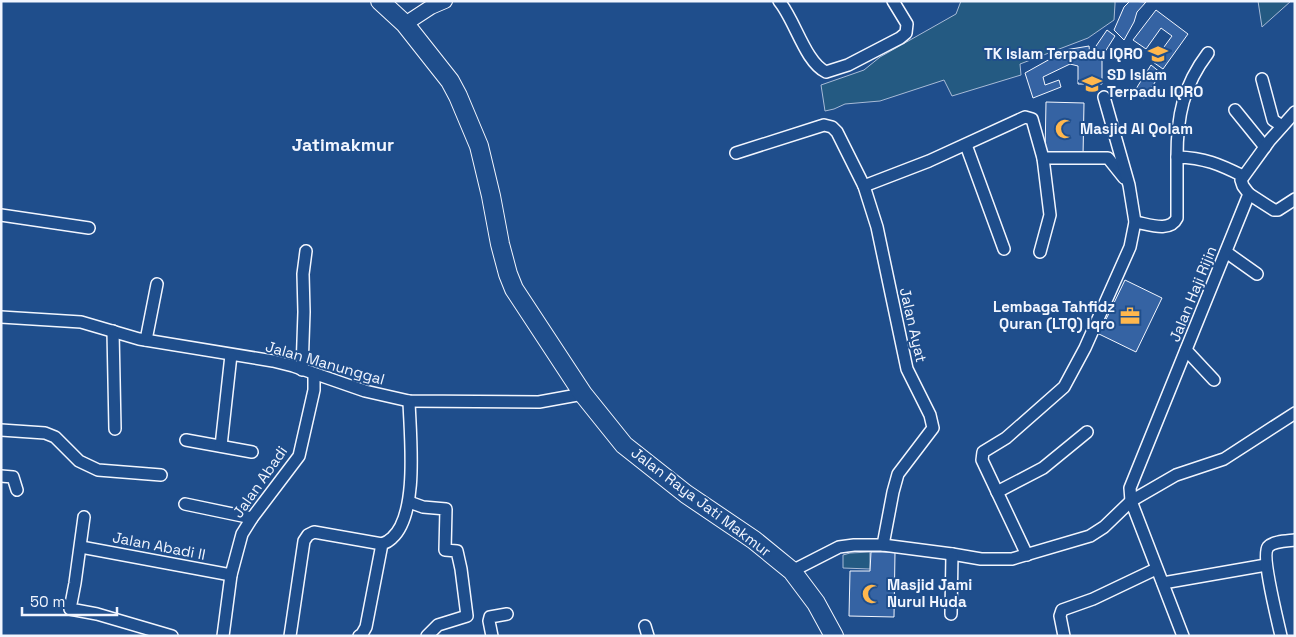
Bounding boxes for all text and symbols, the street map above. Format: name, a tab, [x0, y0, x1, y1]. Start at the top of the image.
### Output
school or university icon: TK Islam Terpadu IQRO	[1147, 43, 1169, 65]
place label: TK Islam Terpadu IQRO	[984, 44, 1143, 63]
place label: SD Islam Terpadu IQRO	[1107, 65, 1203, 101]
school or university icon: SD Islam Terpadu IQRO	[1081, 73, 1103, 95]
mosque icon: Masjid Al Qolam	[1054, 118, 1076, 140]
place label: Masjid Al Qolam	[1080, 119, 1193, 138]
district label: Jatimakmur	[292, 133, 394, 156]
street label: Jalan Haji Rijin	[1165, 243, 1220, 345]
street label: Jalan Ayat	[896, 286, 931, 364]
place label: Lembaga Tahfidz Quran (LTQ) Iqro	[993, 297, 1115, 333]
office icon: Lembaga Tahfidz Quran (LTQ) Iqro	[1119, 305, 1141, 327]
street label: Jalan Manunggal	[263, 336, 387, 389]
street label: Jalan Abadi	[228, 442, 291, 521]
street label: Jalan Raya Jati Makmur	[628, 443, 775, 561]
street label: Jalan Abadi II	[111, 527, 207, 564]
place label: Masjid Jami Nurul Huda	[887, 575, 972, 611]
mosque icon: Masjid Jami Nurul Huda	[861, 583, 883, 605]
scale bar	[22, 584, 118, 616]
text: 50 m	[30, 592, 65, 611]

